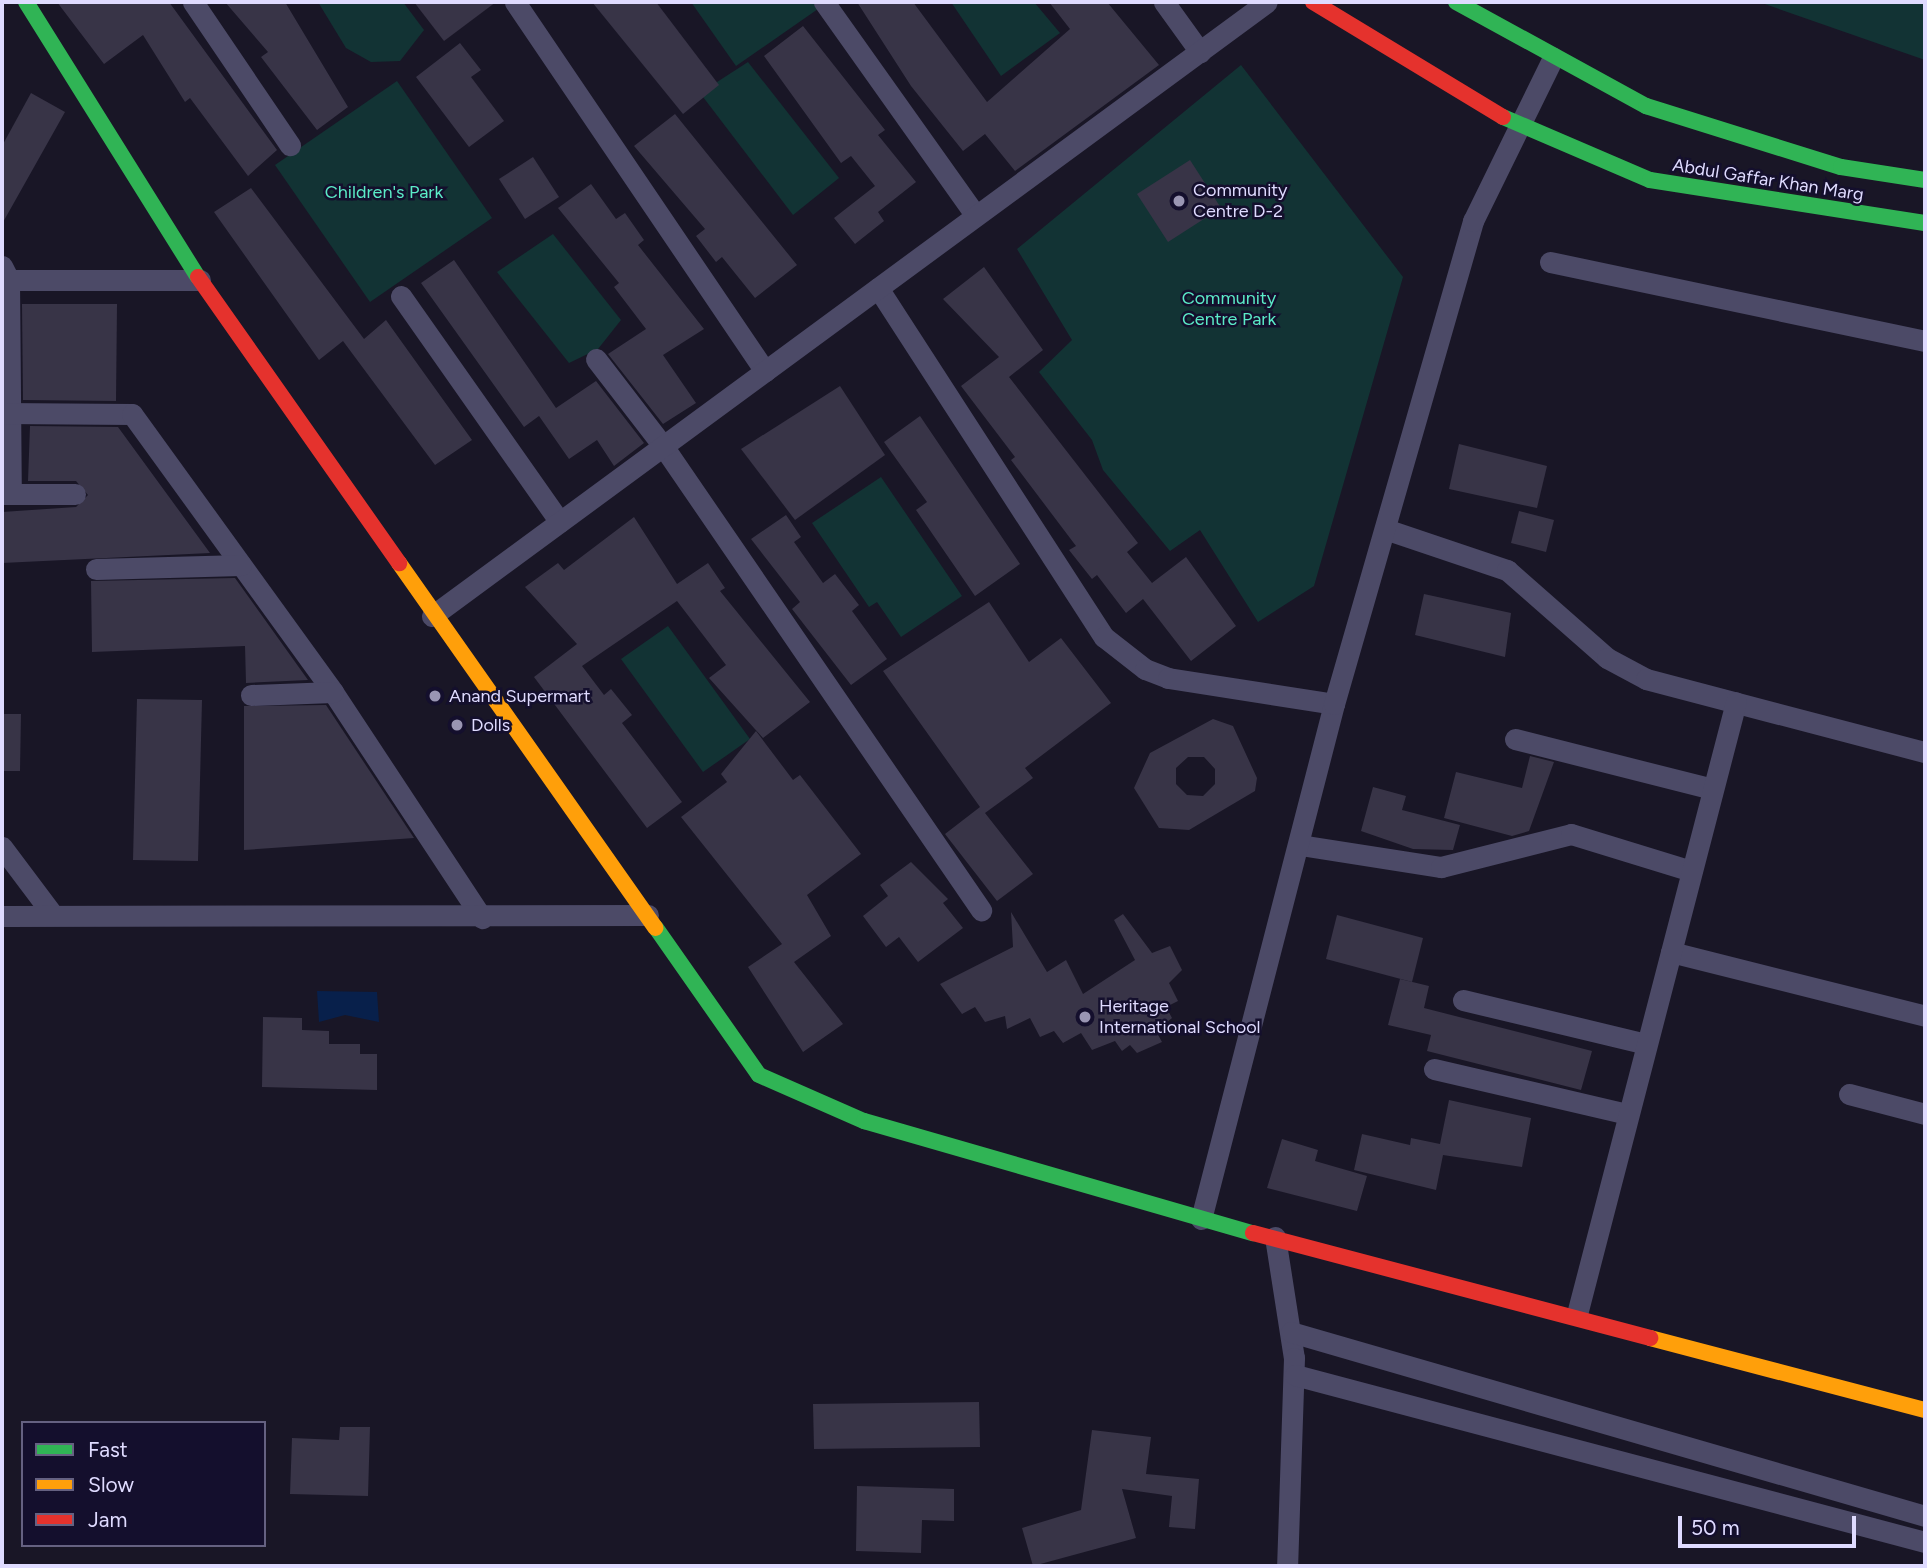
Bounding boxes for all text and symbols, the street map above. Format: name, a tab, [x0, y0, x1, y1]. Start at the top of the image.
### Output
street label: Abdul Gaffar Khan Marg	[1671, 154, 1865, 206]
place label: Community Centre D-2	[1193, 180, 1288, 222]
park label: Children's Park	[325, 181, 443, 203]
marker: Community Centre D-2	[1171, 193, 1187, 209]
park label: Community Centre Park	[1182, 288, 1276, 330]
place label: Anand Supermart	[449, 685, 590, 707]
marker: Anand Supermart	[427, 688, 443, 704]
place label: Dolls	[471, 714, 510, 736]
marker: Dolls	[449, 717, 465, 733]
place label: Heritage International School	[1099, 996, 1261, 1038]
marker: Heritage International School	[1077, 1009, 1093, 1025]
legend	[21, 1421, 266, 1547]
text: Fast	[88, 1437, 128, 1462]
text: Slow	[88, 1472, 134, 1497]
scale bar	[1682, 1502, 1860, 1546]
text: Jam	[88, 1507, 127, 1532]
text: 50 m	[1691, 1515, 1740, 1540]

